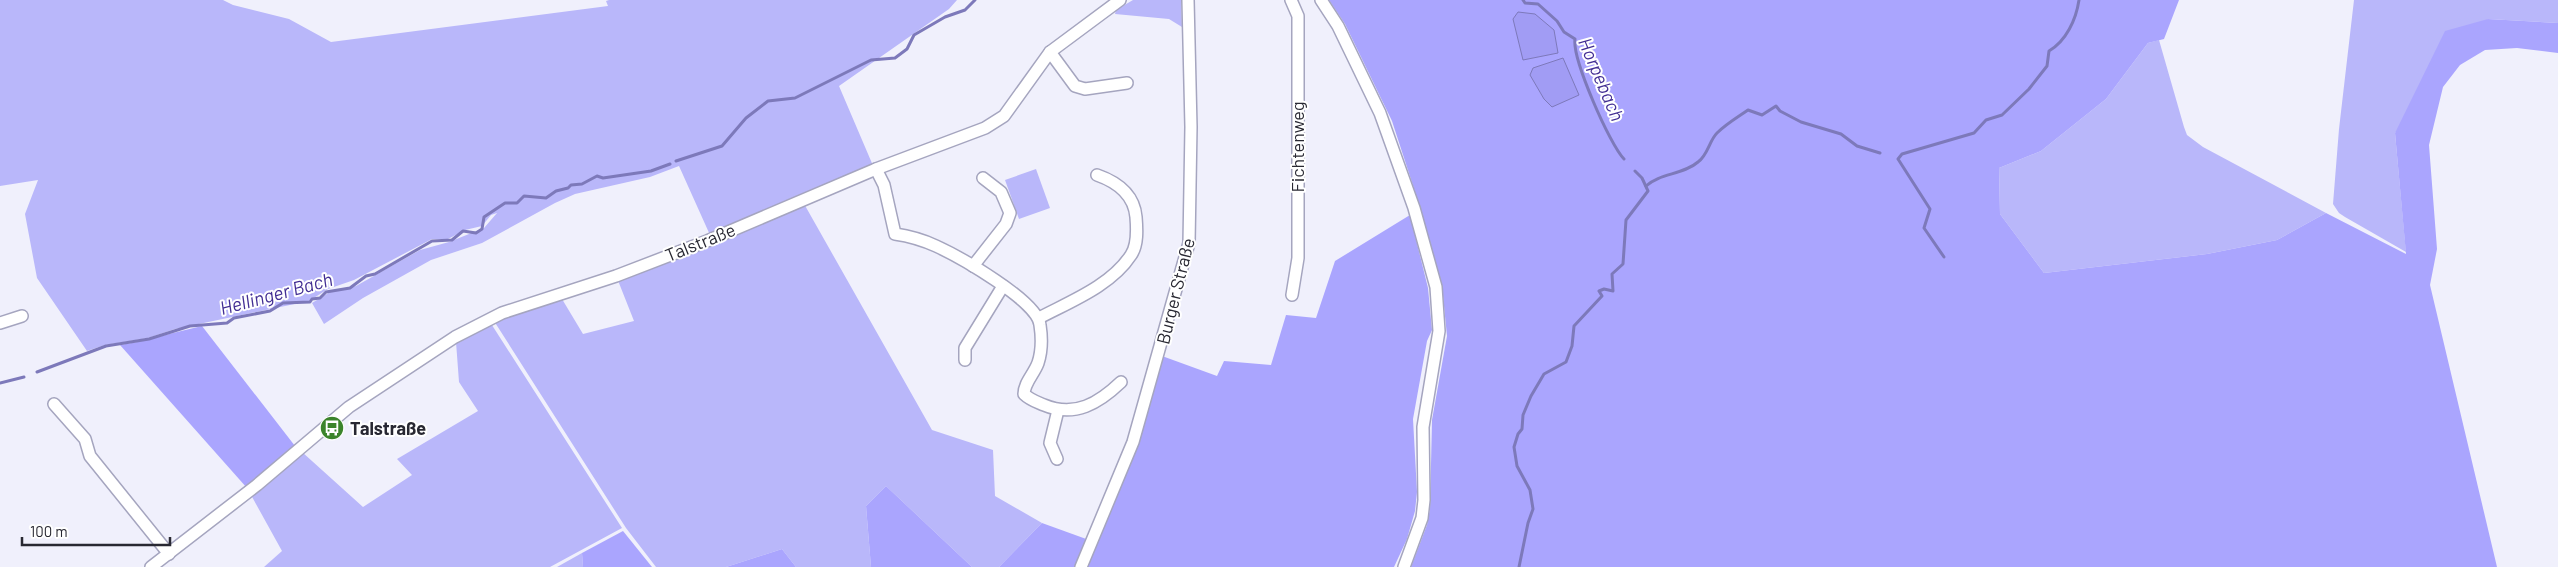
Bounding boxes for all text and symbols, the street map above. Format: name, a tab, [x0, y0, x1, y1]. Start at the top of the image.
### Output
water label: Horpebach	[1574, 34, 1630, 124]
street label: Fichtenweg	[1286, 101, 1308, 193]
street label: Talstraße	[662, 218, 738, 266]
street label: Burger Straße	[1151, 236, 1199, 346]
water label: Hellinger Bach	[217, 267, 335, 319]
bus stop icon: Talstraße	[319, 415, 345, 441]
place label: Talstraße	[350, 417, 426, 439]
scale bar	[22, 514, 170, 546]
text: 100 m	[30, 522, 68, 540]

